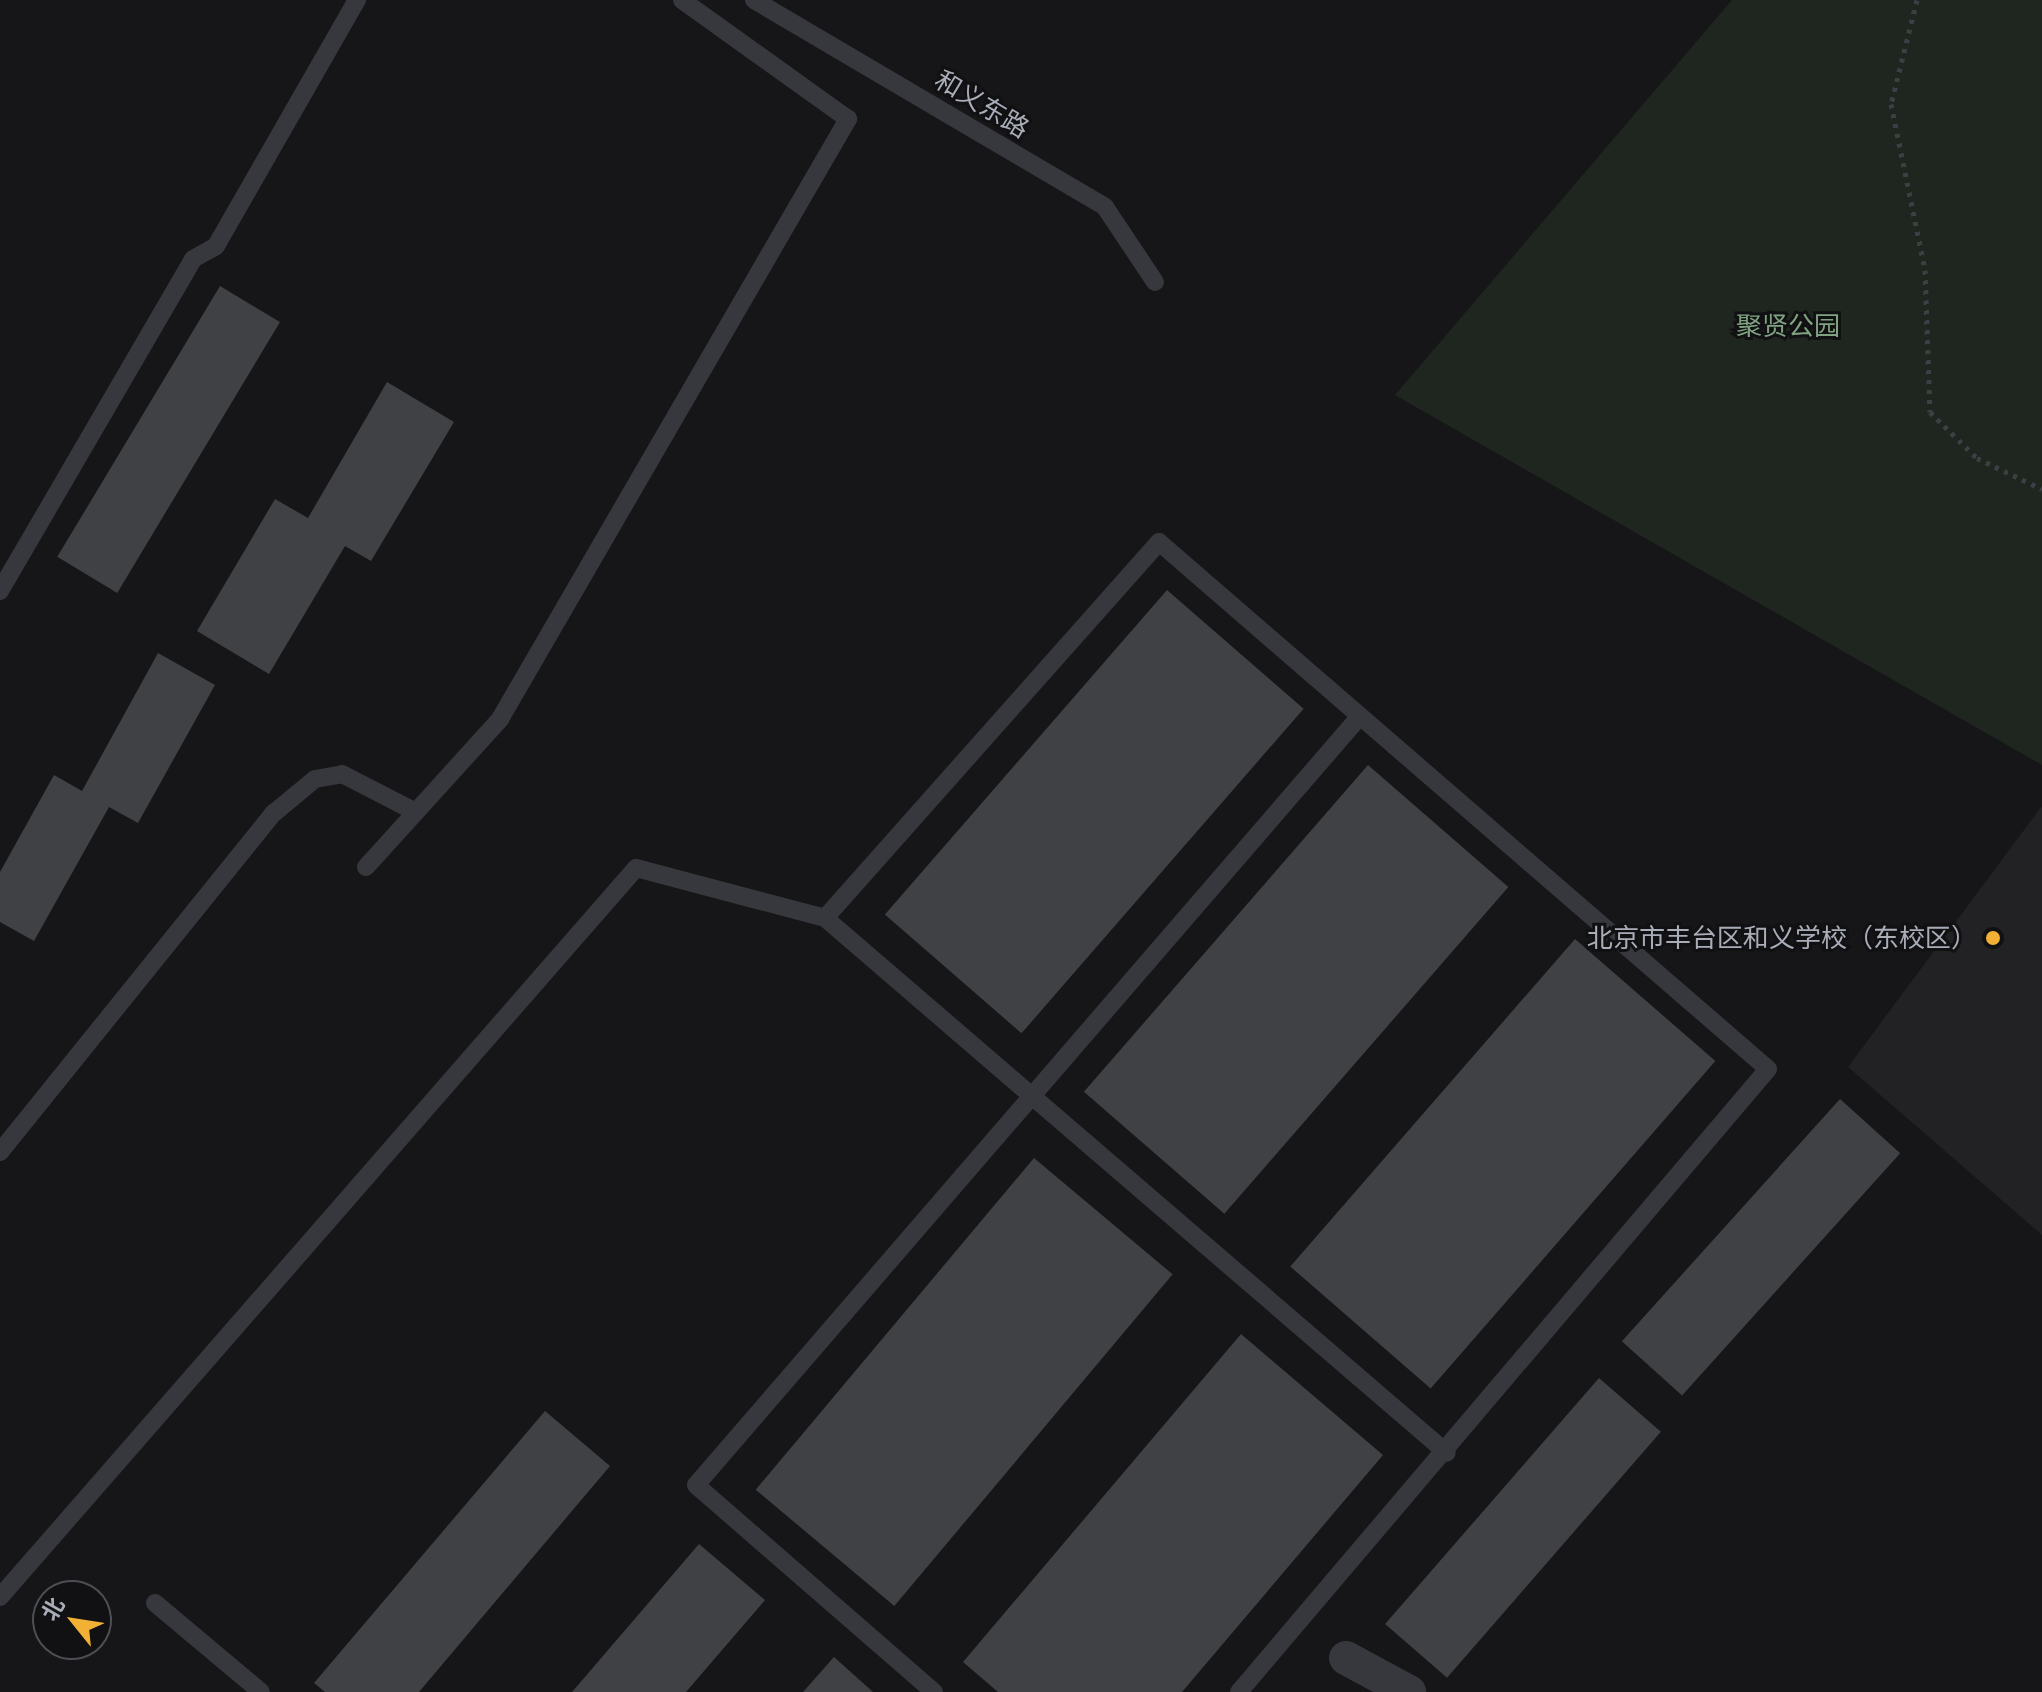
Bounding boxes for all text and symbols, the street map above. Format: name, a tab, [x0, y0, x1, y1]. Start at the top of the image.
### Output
street label: 和义东路	[929, 64, 1035, 144]
park label: 聚贤公园	[1736, 310, 1840, 342]
place label: 北京市丰台区和义学校（东校区）	[1587, 922, 1977, 954]
marker: 北京市丰台区和义学校（东校区）	[1984, 929, 2002, 947]
north arrow	[32, 1580, 112, 1660]
text: 北	[35, 1592, 71, 1626]

